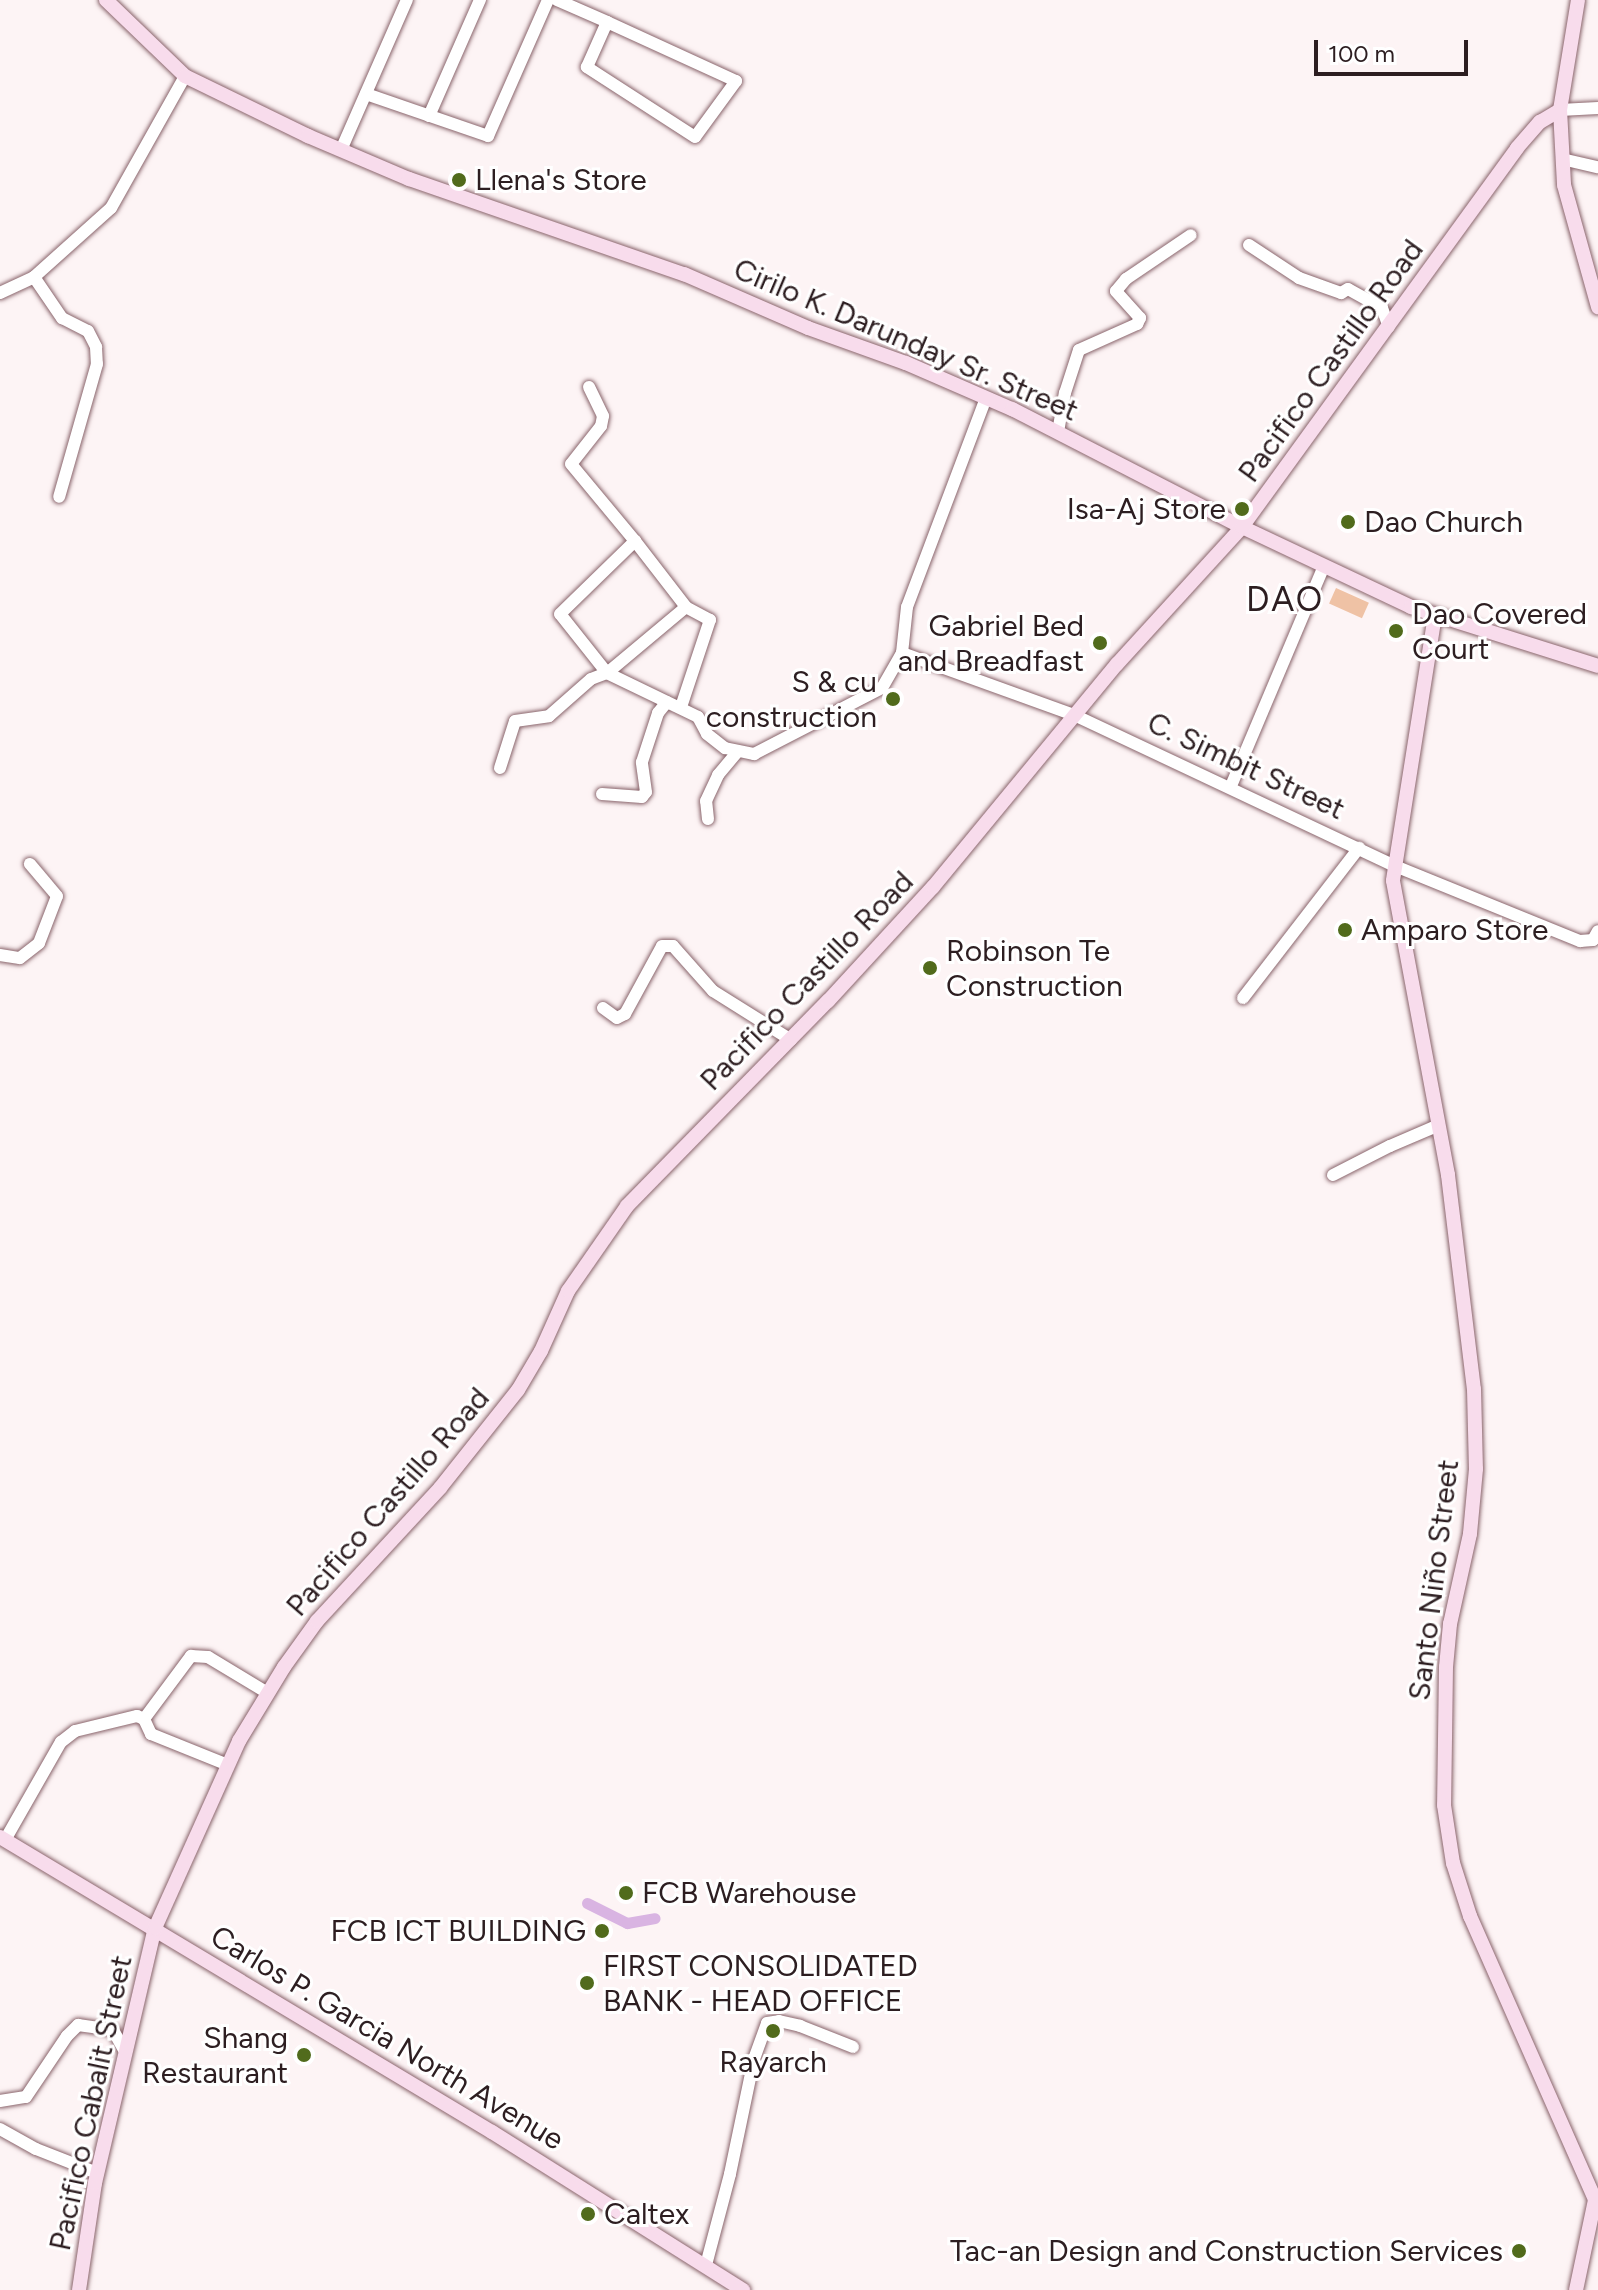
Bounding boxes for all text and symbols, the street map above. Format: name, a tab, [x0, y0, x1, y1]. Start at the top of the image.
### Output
scale bar	[1318, 24, 1472, 74]
text: 100 m	[1328, 39, 1395, 68]
place label: Llena's Store	[475, 162, 647, 198]
marker: Llena's Store	[450, 171, 468, 189]
street label: Pacifico Castillo Road	[1231, 233, 1431, 489]
street label: Cirilo K. Darunday Sr. Street	[728, 251, 1084, 429]
place label: Isa-Aj Store	[1067, 491, 1226, 527]
marker: Isa-Aj Store	[1233, 500, 1251, 518]
place label: Dao Church	[1364, 504, 1523, 540]
marker: Dao Church	[1339, 513, 1357, 531]
district label: DAO	[1246, 580, 1324, 620]
place label: Dao Covered Court	[1412, 596, 1587, 666]
place label: Gabriel Bed and Breadfast	[898, 608, 1084, 678]
marker: Dao Covered Court	[1387, 622, 1405, 640]
marker: Gabriel Bed and Breadfast	[1091, 634, 1109, 652]
place label: S & cu construction	[706, 664, 877, 734]
marker: S & cu construction	[884, 690, 902, 708]
street label: C. Simbit Street	[1142, 705, 1350, 827]
street label: Pacifico Castillo Road	[693, 864, 921, 1098]
place label: Amparo Store	[1361, 912, 1548, 948]
marker: Amparo Store	[1336, 921, 1354, 939]
place label: Robinson Te Construction	[946, 933, 1123, 1004]
marker: Robinson Te Construction	[921, 959, 939, 977]
street label: Pacifico Castillo Road	[279, 1380, 497, 1624]
street label: Santo Niño Street	[1401, 1458, 1467, 1702]
place label: FCB Warehouse	[642, 1875, 856, 1911]
marker: FCB Warehouse	[617, 1884, 635, 1902]
place label: FCB ICT BUILDING	[331, 1913, 586, 1949]
street label: Carlos P. Garcia North Avenue	[204, 1918, 570, 2158]
marker: FCB ICT BUILDING	[593, 1922, 611, 1940]
place label: FIRST CONSOLIDATED BANK - HEAD OFFICE	[603, 1948, 918, 2018]
street label: Pacifico Cabalit Street	[42, 1952, 140, 2254]
marker: FIRST CONSOLIDATED BANK - HEAD OFFICE	[578, 1974, 596, 1992]
place label: Shang Restaurant	[142, 2020, 288, 2090]
marker: Rayarch	[764, 2022, 782, 2040]
place label: Rayarch	[719, 2044, 827, 2080]
marker: Shang Restaurant	[295, 2046, 313, 2064]
place label: Caltex	[604, 2196, 689, 2232]
marker: Caltex	[579, 2205, 597, 2223]
place label: Tac-an Design and Construction Services	[950, 2233, 1503, 2269]
marker: Tac-an Design and Construction Services	[1510, 2242, 1528, 2260]

